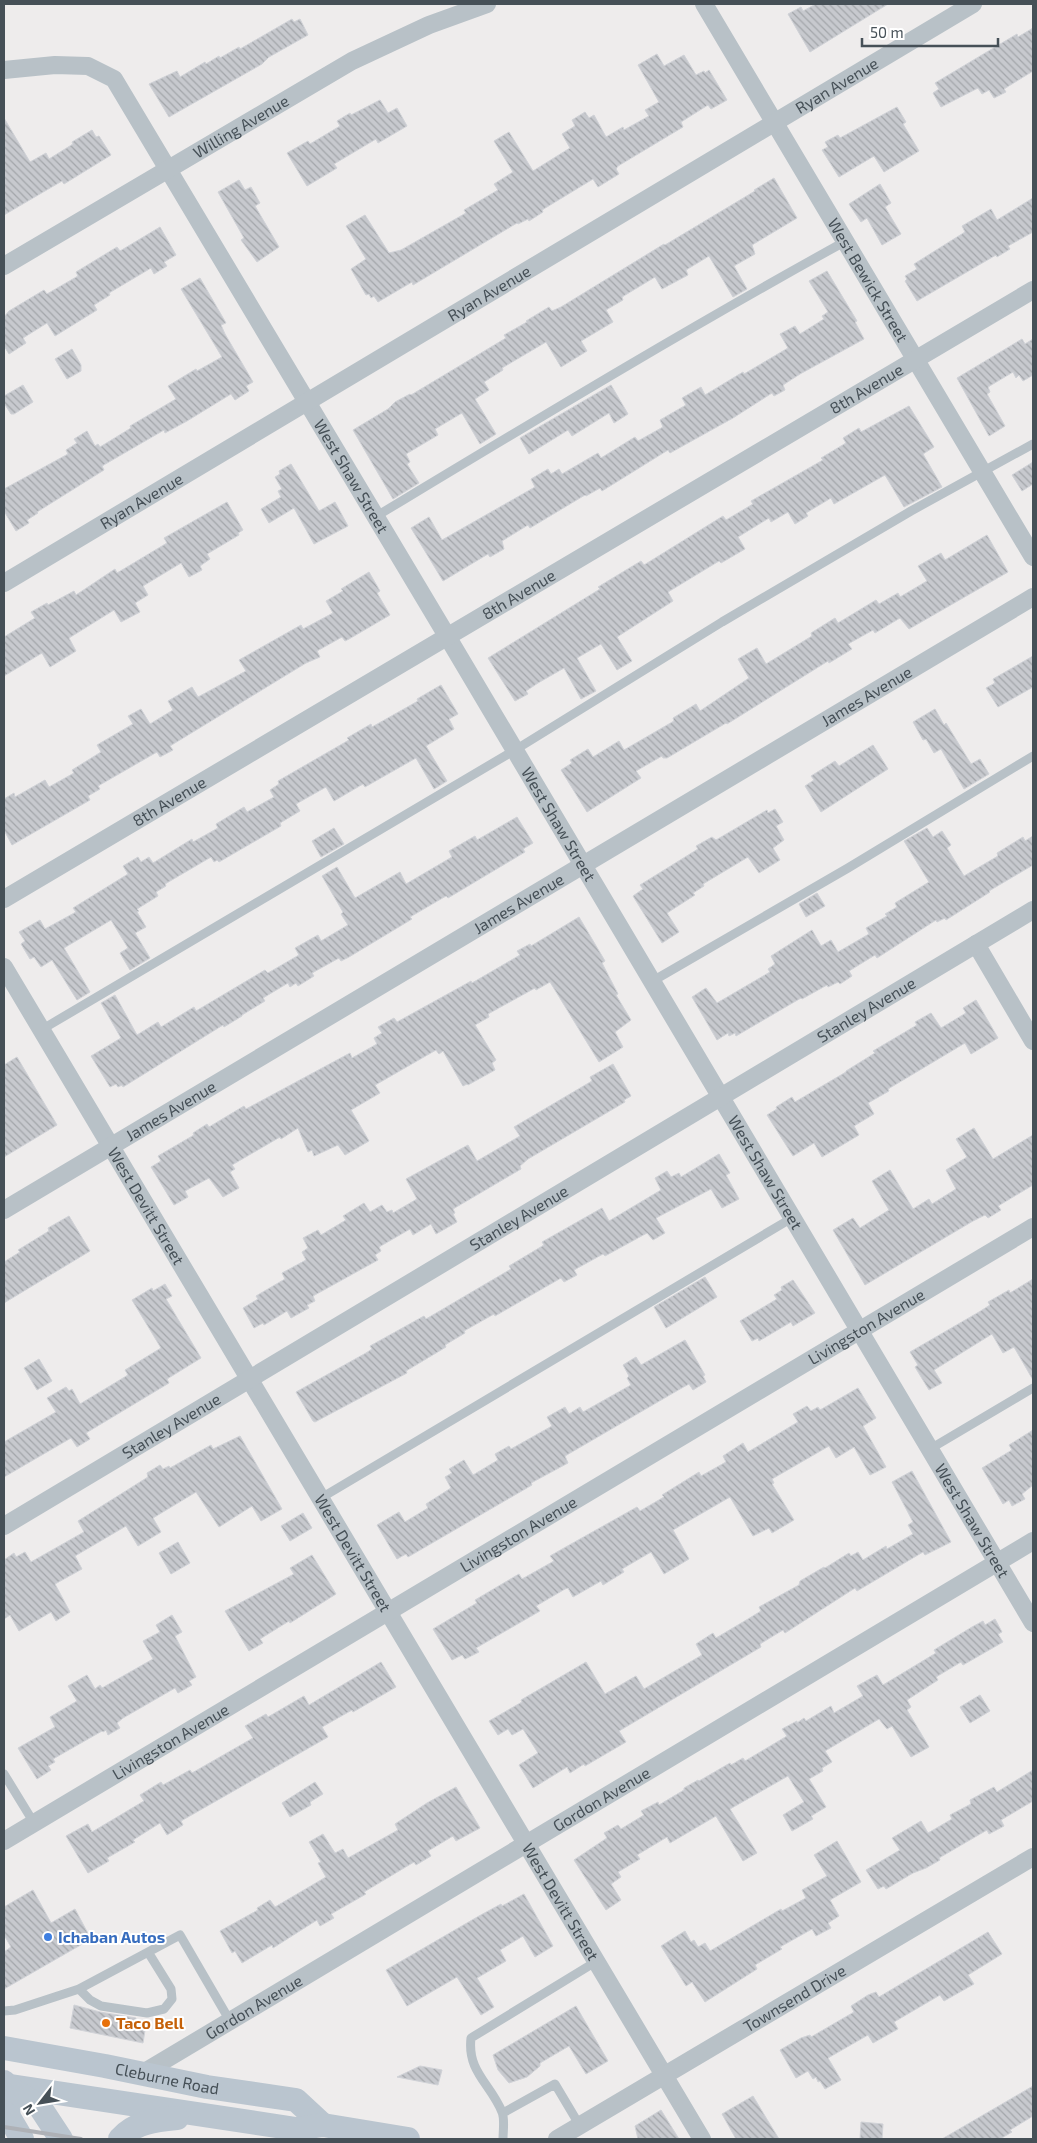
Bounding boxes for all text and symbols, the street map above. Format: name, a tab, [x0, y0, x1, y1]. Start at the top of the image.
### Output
scale bar	[862, 15, 998, 47]
text: 50 m	[870, 23, 904, 41]
street label: Ryan Avenue	[792, 53, 881, 117]
street label: Willing Avenue	[189, 90, 292, 162]
street label: West Bewick Street	[824, 214, 913, 345]
street label: Ryan Avenue	[444, 261, 534, 325]
street label: 8th Avenue	[826, 359, 906, 417]
street label: West Shaw Street	[310, 415, 393, 536]
street label: Ryan Avenue	[96, 468, 186, 533]
street label: 8th Avenue	[478, 565, 558, 623]
street label: James Avenue	[818, 662, 915, 730]
street label: West Shaw Street	[518, 763, 600, 884]
street label: 8th Avenue	[129, 772, 209, 830]
street label: James Avenue	[470, 869, 567, 937]
street label: Stanley Avenue	[813, 973, 919, 1046]
street label: James Avenue	[122, 1076, 219, 1145]
street label: West Shaw Street	[725, 1112, 807, 1233]
street label: West Devitt Street	[104, 1143, 189, 1268]
street label: Stanley Avenue	[466, 1181, 571, 1254]
street label: Livingston Avenue	[804, 1284, 928, 1368]
street label: Stanley Avenue	[118, 1389, 224, 1462]
street label: West Shaw Street	[931, 1460, 1014, 1581]
street label: West Devitt Street	[311, 1491, 396, 1615]
street label: Livingston Avenue	[456, 1492, 580, 1576]
street label: Livingston Avenue	[109, 1699, 232, 1783]
street label: Gordon Avenue	[549, 1762, 653, 1835]
street label: West Devitt Street	[519, 1839, 603, 1964]
place label: Ichaban Autos	[58, 1927, 165, 1946]
marker: Ichaban Autos	[42, 1931, 54, 1943]
street label: Townsend Drive	[740, 1960, 849, 2036]
street label: Gordon Avenue	[201, 1970, 305, 2043]
place label: Taco Bell	[116, 2013, 185, 2032]
marker: Taco Bell	[100, 2017, 112, 2029]
street label: Cleburne Road	[114, 2058, 220, 2098]
north arrow	[15, 2078, 65, 2128]
text: N	[19, 2101, 38, 2119]

